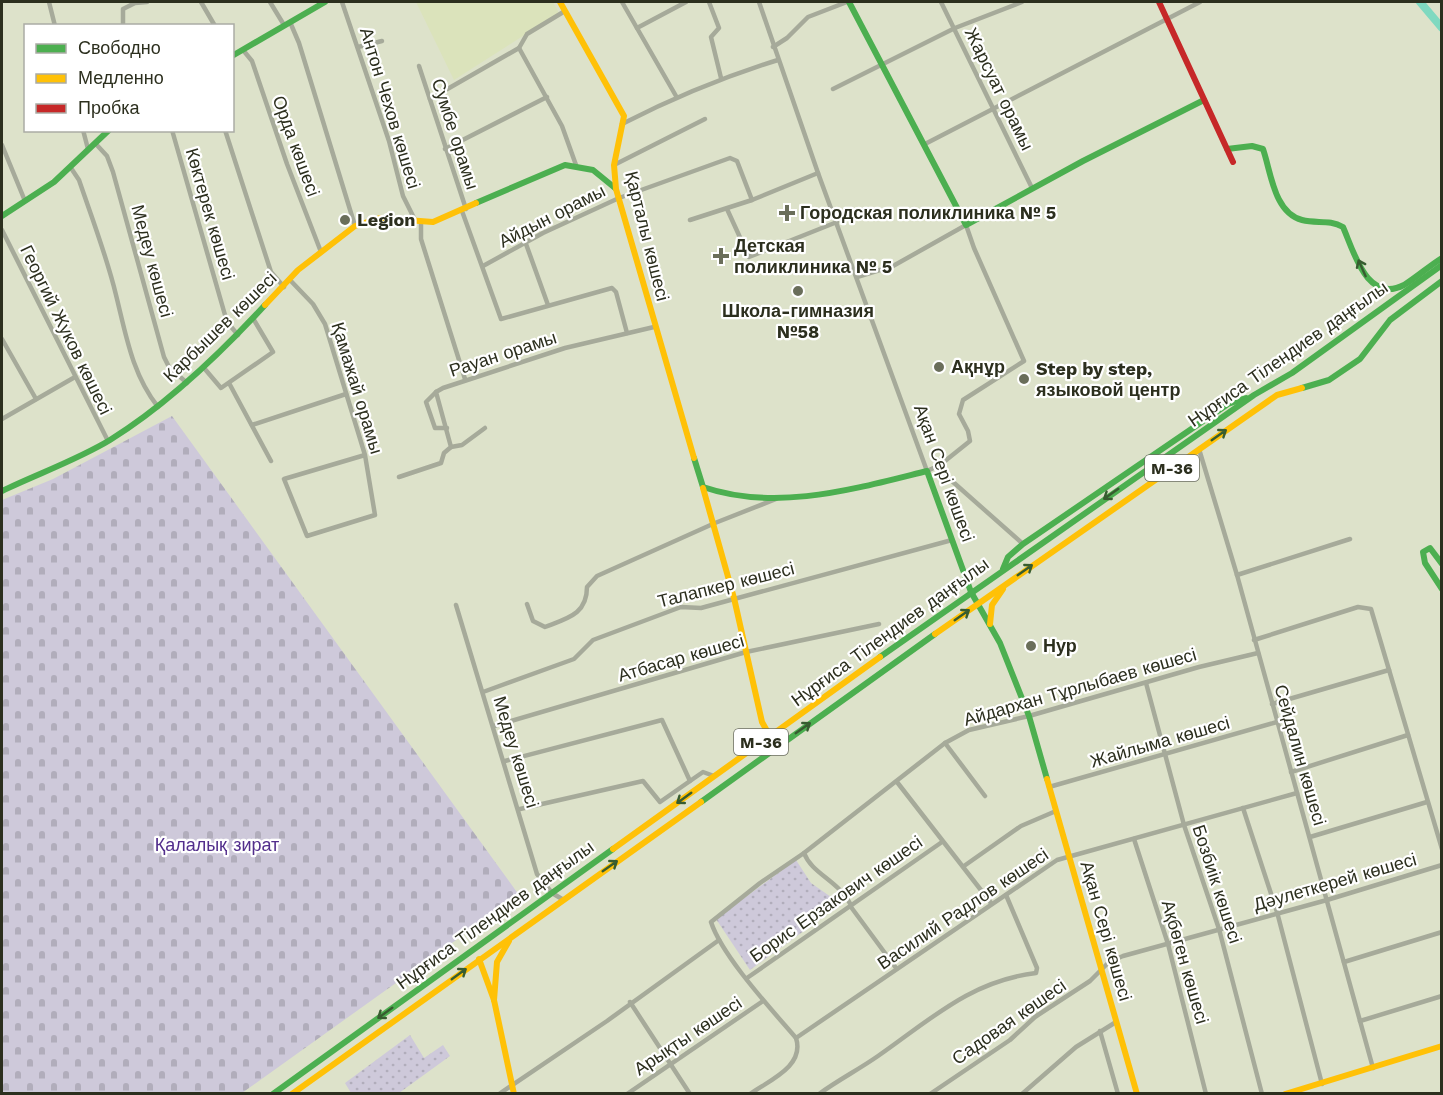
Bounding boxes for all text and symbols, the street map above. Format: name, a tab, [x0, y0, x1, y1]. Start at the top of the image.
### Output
legend	[24, 24, 234, 132]
street label: Жарсуат орамы	[961, 24, 1038, 154]
street label: Антон Чехов көшесі	[356, 25, 425, 191]
text: Свободно	[78, 37, 161, 58]
text: Медленно	[78, 67, 164, 88]
street label: Сумбе орамы	[428, 76, 483, 192]
street label: Орда көшесі	[269, 93, 324, 199]
text: Пробка	[78, 97, 141, 118]
street label: Көктерек көшесі	[182, 146, 239, 282]
street label: Қарталы көшесі	[621, 169, 674, 303]
street label: Айдын орамы	[495, 180, 609, 251]
street label: Медеу көшесі	[127, 202, 178, 319]
place label: Городская поликлиника № 5	[800, 202, 1056, 223]
marker: Городская поликлиника № 5	[778, 204, 796, 222]
place label: Legion	[357, 209, 415, 230]
marker: Legion	[338, 213, 352, 227]
place label: Детская поликлиника № 5	[734, 235, 892, 277]
street label: Георгий Жуков көшесі	[16, 242, 117, 418]
marker: Детская поликлиника № 5	[712, 247, 730, 265]
one-way arrow	[1356, 260, 1367, 278]
street label: Карбышев көшесі	[159, 267, 281, 386]
street label: Нұрғиса Тілендиев даңғылы	[1184, 276, 1392, 431]
marker: Школа-гимназия №58	[791, 284, 805, 298]
place label: Школа-гимназия №58	[722, 300, 874, 342]
street label: Қамажай орамы	[327, 320, 387, 456]
street label: Рауан орамы	[447, 326, 559, 381]
place label: Ақнұр	[951, 356, 1005, 377]
place label: Step by step, языковой центр	[1035, 358, 1180, 400]
marker: Ақнұр	[932, 360, 946, 374]
marker: Step by step, языковой центр	[1017, 372, 1031, 386]
street label: Ақан Сері көшесі	[910, 401, 979, 544]
one-way arrow	[1211, 429, 1227, 441]
road number: M-36	[1145, 455, 1199, 481]
one-way arrow	[1104, 488, 1120, 500]
street label: Нұрғиса Тілендиев даңғылы	[787, 553, 993, 710]
street label: Талапкер көшесі	[655, 557, 796, 612]
one-way arrow	[1016, 564, 1033, 576]
one-way arrow	[953, 609, 969, 621]
street label: Атбасар көшесі	[615, 629, 746, 686]
place label: Нур	[1043, 635, 1077, 656]
marker: Нур	[1024, 639, 1038, 653]
street label: Айдархан Тұрлыбаев көшесі	[961, 643, 1199, 730]
street label: Сейдалин көшесі	[1270, 682, 1331, 828]
street label: Медеу көшесі	[490, 694, 543, 810]
street label: Жайлыма көшесі	[1088, 712, 1232, 771]
one-way arrow	[794, 722, 810, 734]
road number: M-36	[734, 729, 788, 755]
one-way arrow	[677, 792, 693, 804]
street label: Бозбиік көшесі	[1188, 822, 1247, 946]
street label: Борис Ерзакович көшесі	[745, 831, 926, 966]
park label: Қалалық зират	[155, 834, 279, 855]
street label: Нұрғиса Тілендиев даңғылы	[392, 836, 598, 993]
street label: Василий Радлов көшесі	[873, 844, 1052, 974]
street label: Дәулеткерей көшесі	[1251, 848, 1419, 915]
one-way arrow	[601, 859, 617, 872]
street label: Ақан Сері көшесі	[1076, 859, 1136, 1003]
street label: Ақбөген көшесі	[1158, 898, 1213, 1026]
one-way arrow	[451, 967, 467, 980]
street label: Садовая көшесі	[948, 974, 1070, 1069]
street label: Арықты көшесі	[630, 992, 746, 1079]
one-way arrow	[378, 1007, 394, 1019]

